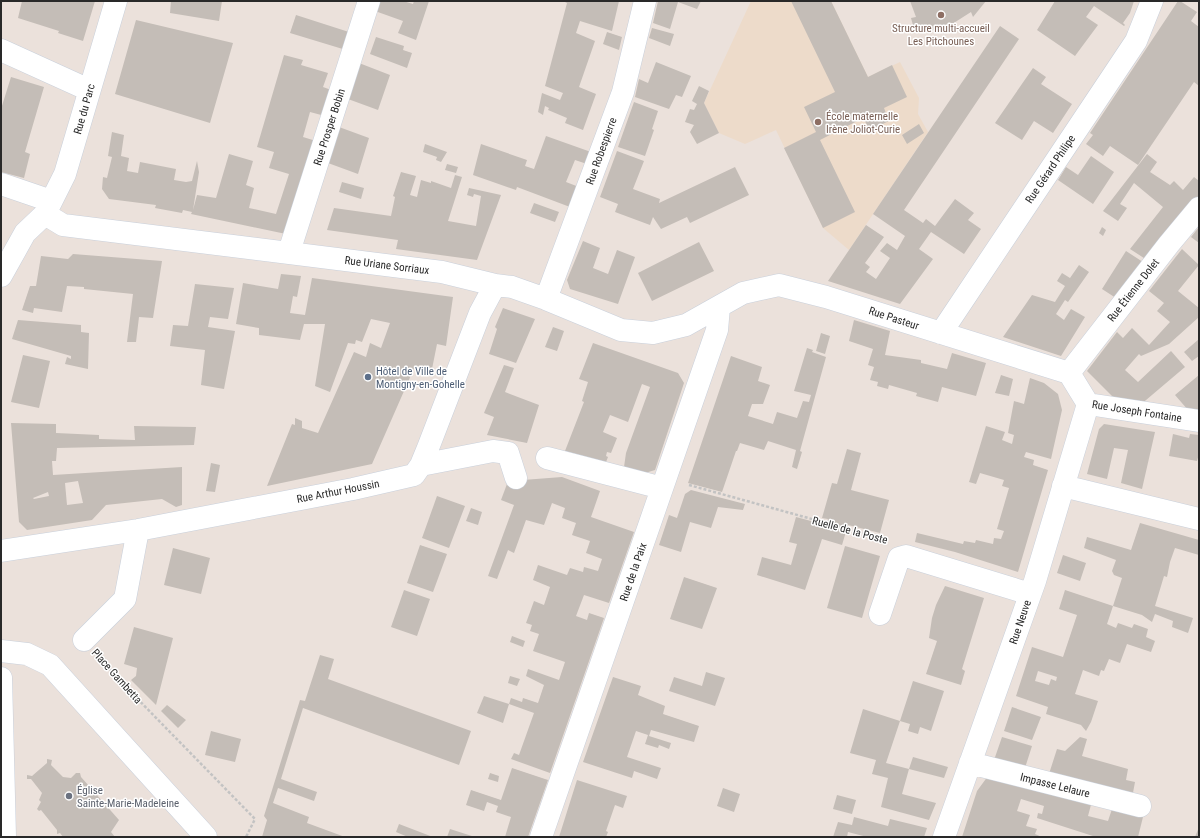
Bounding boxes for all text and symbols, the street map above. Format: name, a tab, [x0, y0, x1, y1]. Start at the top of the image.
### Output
marker: Structure multi-accueil Les Pitchounes	[936, 10, 946, 20]
place label: Structure multi-accueil Les Pitchounes	[892, 22, 990, 48]
street label: Rue du Parc	[71, 82, 98, 136]
street label: Rue Prosper Bobin	[311, 87, 348, 167]
place label: École maternelle Irène Joliot-Curie	[826, 110, 900, 136]
street label: Rue Robespierre	[583, 116, 620, 187]
marker: École maternelle Irène Joliot-Curie	[813, 117, 823, 127]
street label: Rue Gérard Philipe	[1023, 133, 1078, 206]
street label: Rue Uriane Sorriaux	[344, 254, 430, 277]
street label: Rue Étienne Dolet	[1105, 256, 1162, 324]
street label: Rue Pasteur	[867, 304, 921, 333]
place label: Hôtel de Ville de Montigny-en-Gohelle	[376, 365, 465, 391]
marker: Hôtel de Ville de Montigny-en-Gohelle	[363, 372, 373, 382]
street label: Rue Joseph Fontaine	[1091, 398, 1183, 425]
street label: Rue Arthur Houssin	[296, 477, 381, 506]
street label: Ruelle de la Poste	[811, 514, 889, 547]
street label: Rue de la Paix	[617, 541, 650, 603]
street label: Rue Neuve	[1007, 598, 1034, 646]
street label: Place Gambetta	[89, 646, 145, 706]
street label: Impasse Lelaure	[1019, 771, 1091, 800]
place label: Église Sainte-Marie-Madeleine	[77, 784, 179, 810]
marker: Église Sainte-Marie-Madeleine	[64, 791, 74, 801]

